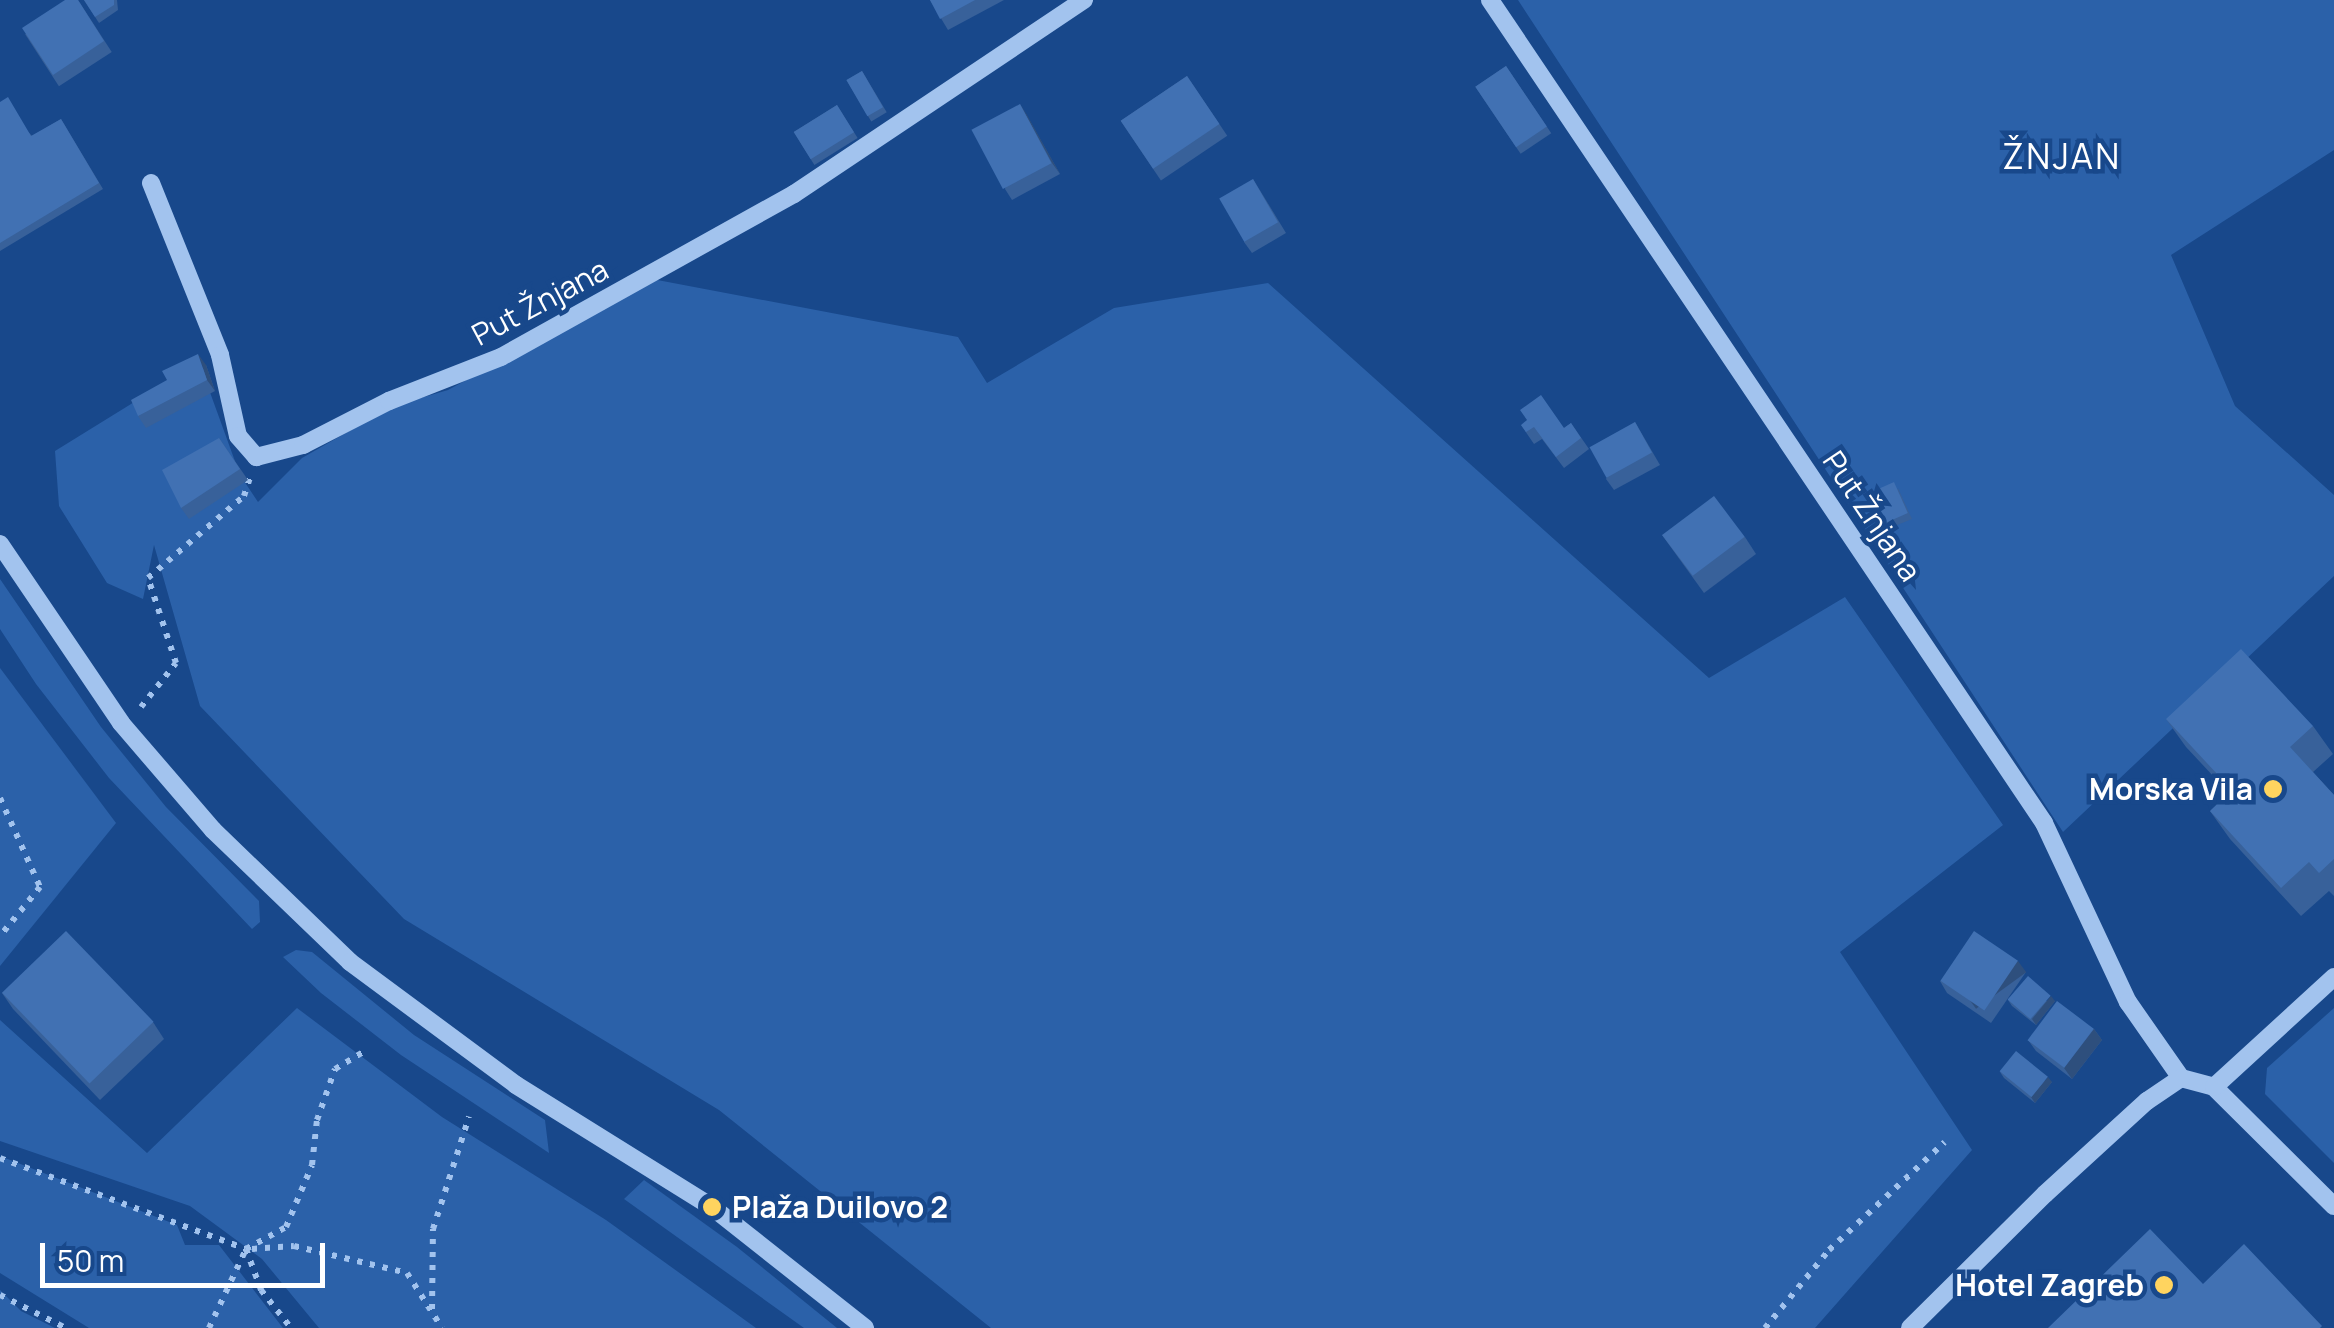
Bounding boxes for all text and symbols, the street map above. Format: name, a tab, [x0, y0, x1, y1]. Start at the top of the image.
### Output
district label: ŽNJAN	[2002, 135, 2122, 177]
street label: Put Žnjana	[466, 251, 614, 353]
street label: Put Žnjana	[1815, 444, 1929, 588]
place label: Morska Vila	[2089, 771, 2253, 807]
marker: Morska Vila	[2262, 778, 2284, 800]
place label: Plaža Duilovo 2	[732, 1189, 948, 1225]
marker: Plaža Duilovo 2	[701, 1196, 723, 1218]
scale bar	[45, 1223, 330, 1285]
text: 50 m	[57, 1240, 124, 1281]
place label: Hotel Zagreb	[1955, 1267, 2144, 1303]
marker: Hotel Zagreb	[2153, 1274, 2175, 1296]

